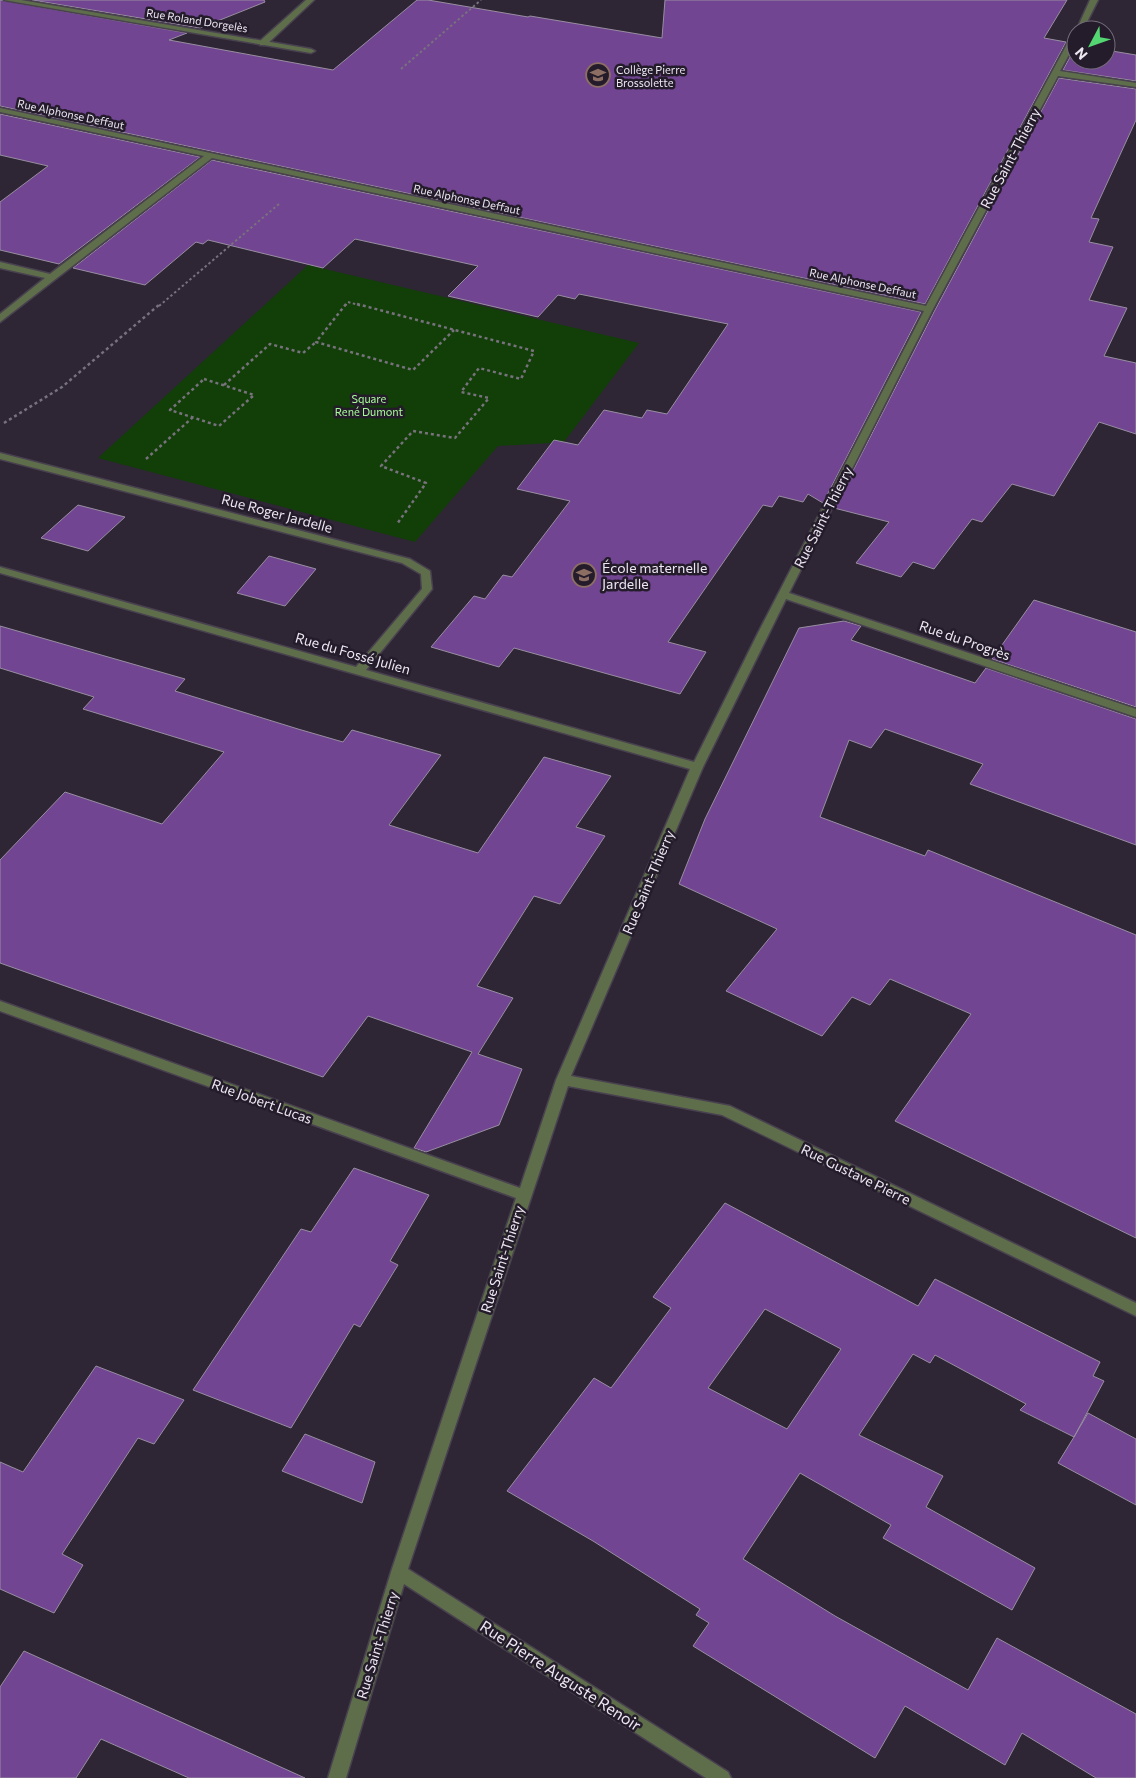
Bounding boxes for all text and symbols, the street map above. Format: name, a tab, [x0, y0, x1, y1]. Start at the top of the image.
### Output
street label: Rue Roland Dorgelès	[145, 6, 249, 34]
north arrow	[1066, 20, 1116, 70]
text: N	[1071, 44, 1091, 63]
school or university icon: Collège Pierre Brossolette	[585, 62, 611, 88]
place label: Collège Pierre Brossolette	[616, 63, 685, 89]
street label: Rue Alphonse Deffaut	[16, 96, 126, 132]
street label: Rue Saint-Thierry	[976, 105, 1044, 211]
street label: Rue Alphonse Deffaut	[412, 181, 522, 217]
street label: Rue Alphonse Deffaut	[808, 265, 918, 301]
park label: Square René Dumont	[335, 392, 404, 418]
street label: Rue Saint-Thierry	[790, 463, 856, 571]
street label: Rue Roger Jardelle	[220, 490, 334, 536]
place label: École maternelle Jardelle	[602, 559, 707, 592]
school or university icon: École maternelle Jardelle	[571, 562, 597, 588]
street label: Rue du Progrès	[917, 617, 1013, 663]
street label: Rue du Fossé Julien	[293, 628, 413, 678]
street label: Rue Saint-Thierry	[618, 827, 678, 937]
street label: Rue Jobert Lucas	[209, 1075, 315, 1127]
street label: Rue Gustave Pierre	[799, 1140, 913, 1208]
street label: Rue Saint-Thierry	[477, 1203, 527, 1315]
street label: Rue Saint-Thierry	[353, 1589, 401, 1701]
street label: Rue Pierre Auguste Renoir	[477, 1616, 646, 1735]

